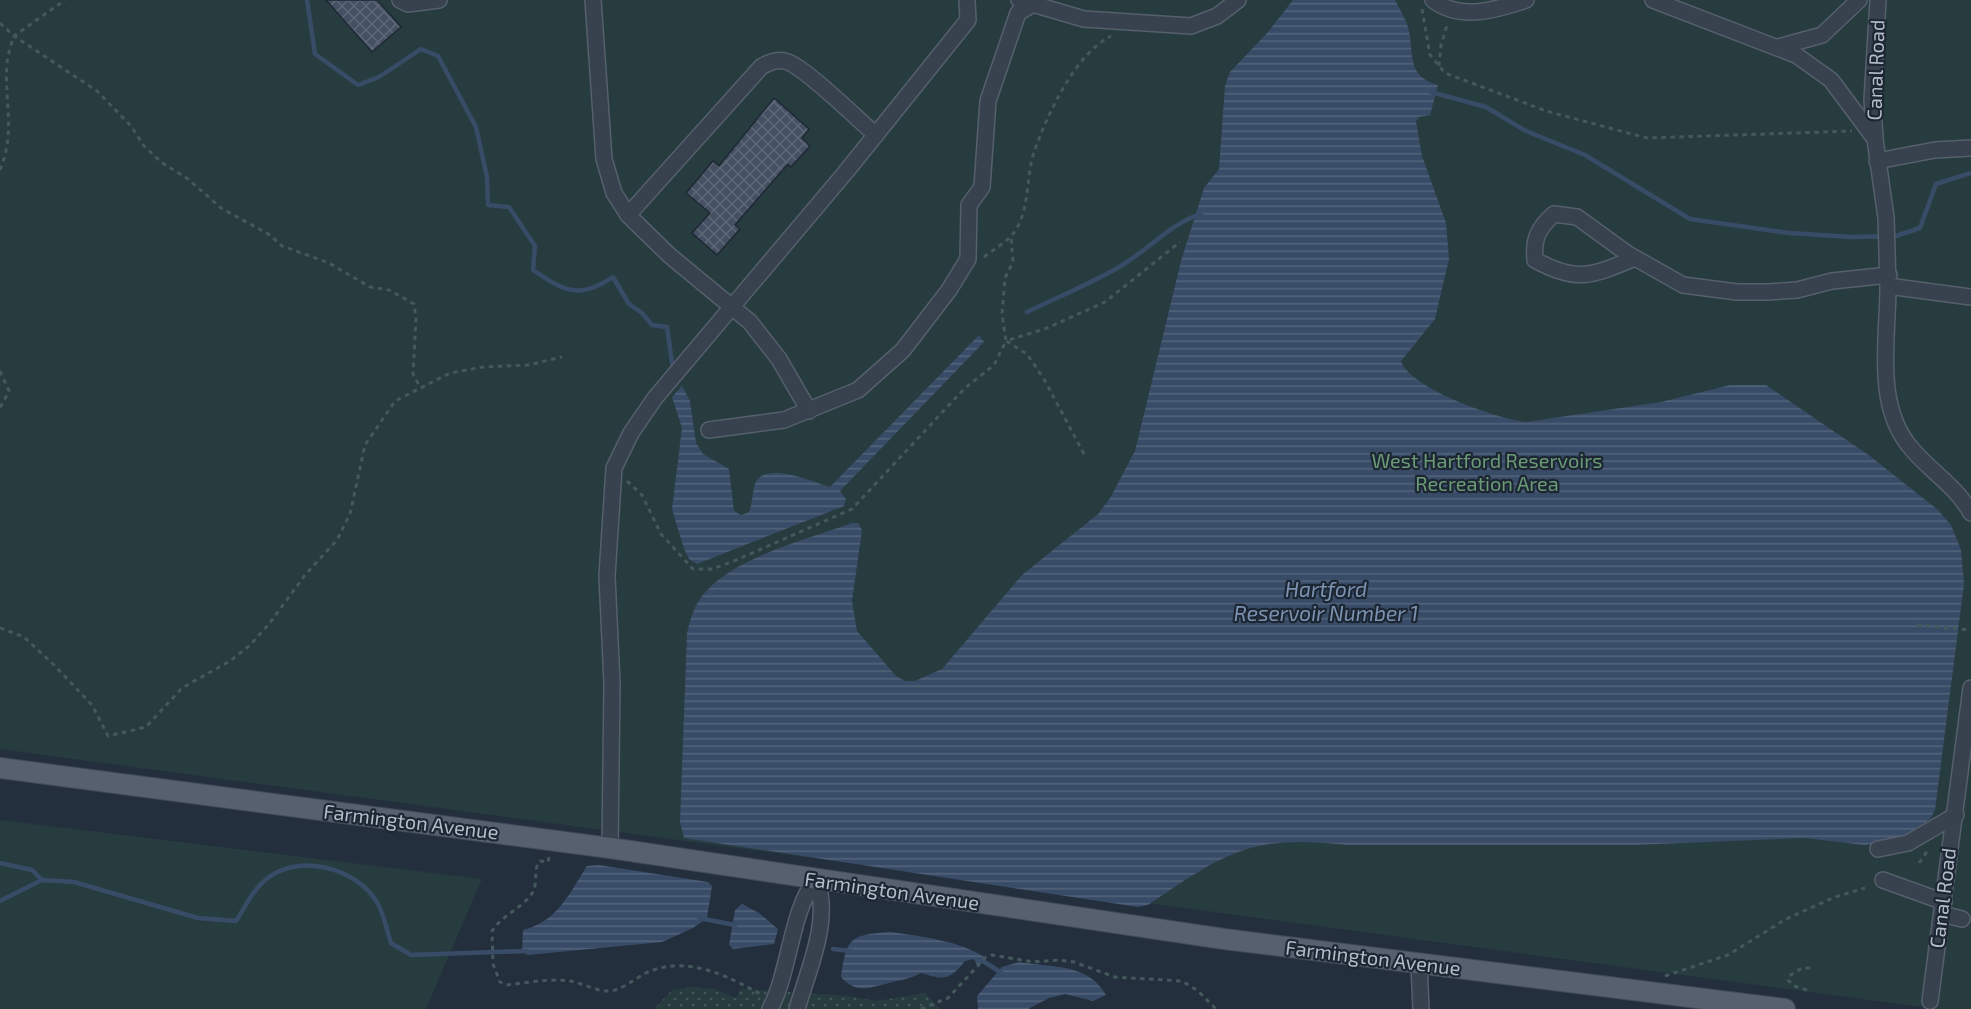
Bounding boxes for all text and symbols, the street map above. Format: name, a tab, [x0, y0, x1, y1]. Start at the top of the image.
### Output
street label: Canal Road	[1861, 19, 1889, 121]
park label: West Hartford Reservoirs Recreation Area	[1372, 448, 1603, 495]
water label: Hartford Reservoir Number 1	[1234, 576, 1418, 625]
street label: Farmington Avenue	[322, 798, 500, 844]
street label: Canal Road	[1924, 846, 1960, 949]
street label: Farmington Avenue	[803, 866, 981, 914]
street label: Farmington Avenue	[1284, 934, 1462, 980]

